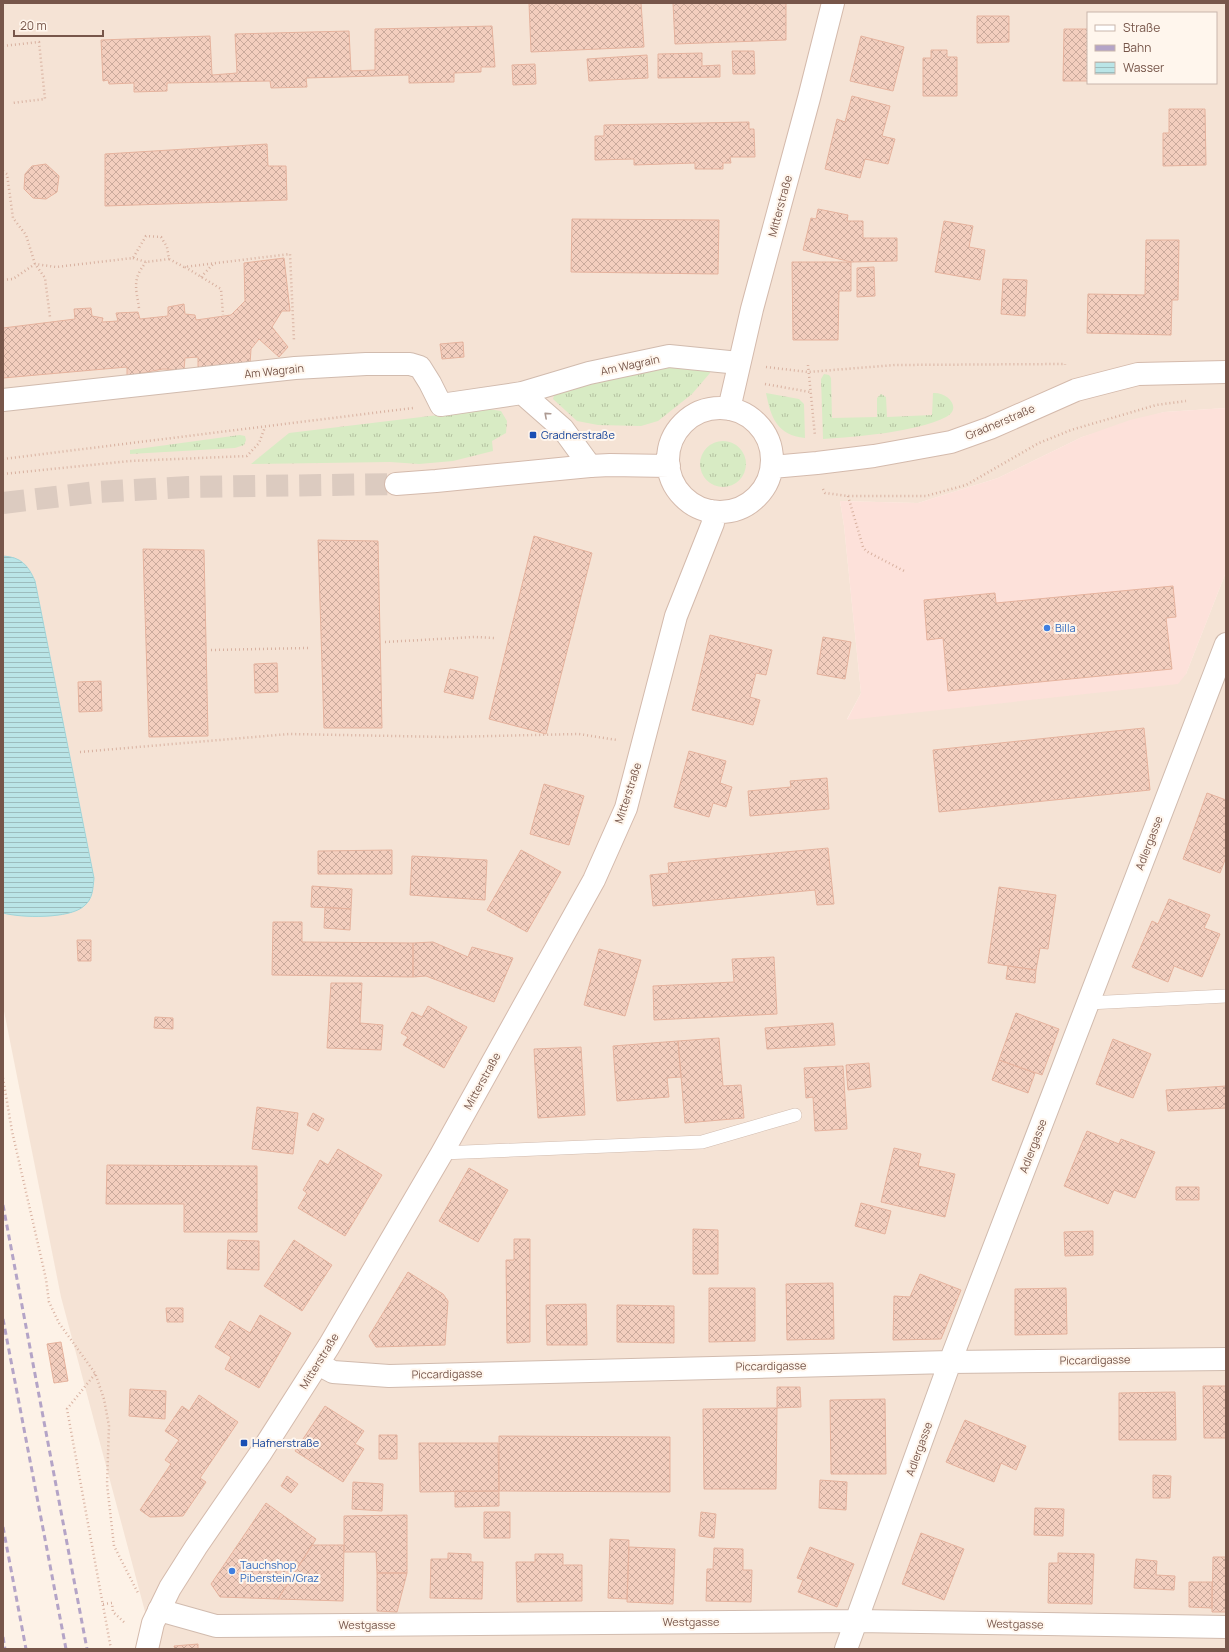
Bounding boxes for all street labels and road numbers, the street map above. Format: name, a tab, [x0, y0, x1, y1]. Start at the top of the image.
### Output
street label: Mitterstraße	[764, 173, 795, 238]
street label: Am Wagrain	[599, 351, 661, 378]
street label: Am Wagrain	[243, 360, 305, 381]
street label: Gradnerstraße	[963, 400, 1037, 443]
street label: Mitterstraße	[611, 760, 645, 825]
street label: Adlergasse	[1131, 813, 1166, 872]
street label: Mitterstraße	[460, 1049, 504, 1112]
street label: Adlergasse	[1015, 1116, 1050, 1175]
street label: Mitterstraße	[295, 1329, 342, 1392]
street label: Piccardigasse	[1059, 1351, 1131, 1368]
street label: Piccardigasse	[735, 1357, 807, 1374]
street label: Piccardigasse	[411, 1365, 483, 1382]
street label: Adlergasse	[902, 1419, 935, 1478]
street label: Westgasse	[663, 1614, 720, 1629]
street label: Westgasse	[986, 1616, 1044, 1632]
street label: Westgasse	[339, 1617, 396, 1632]

